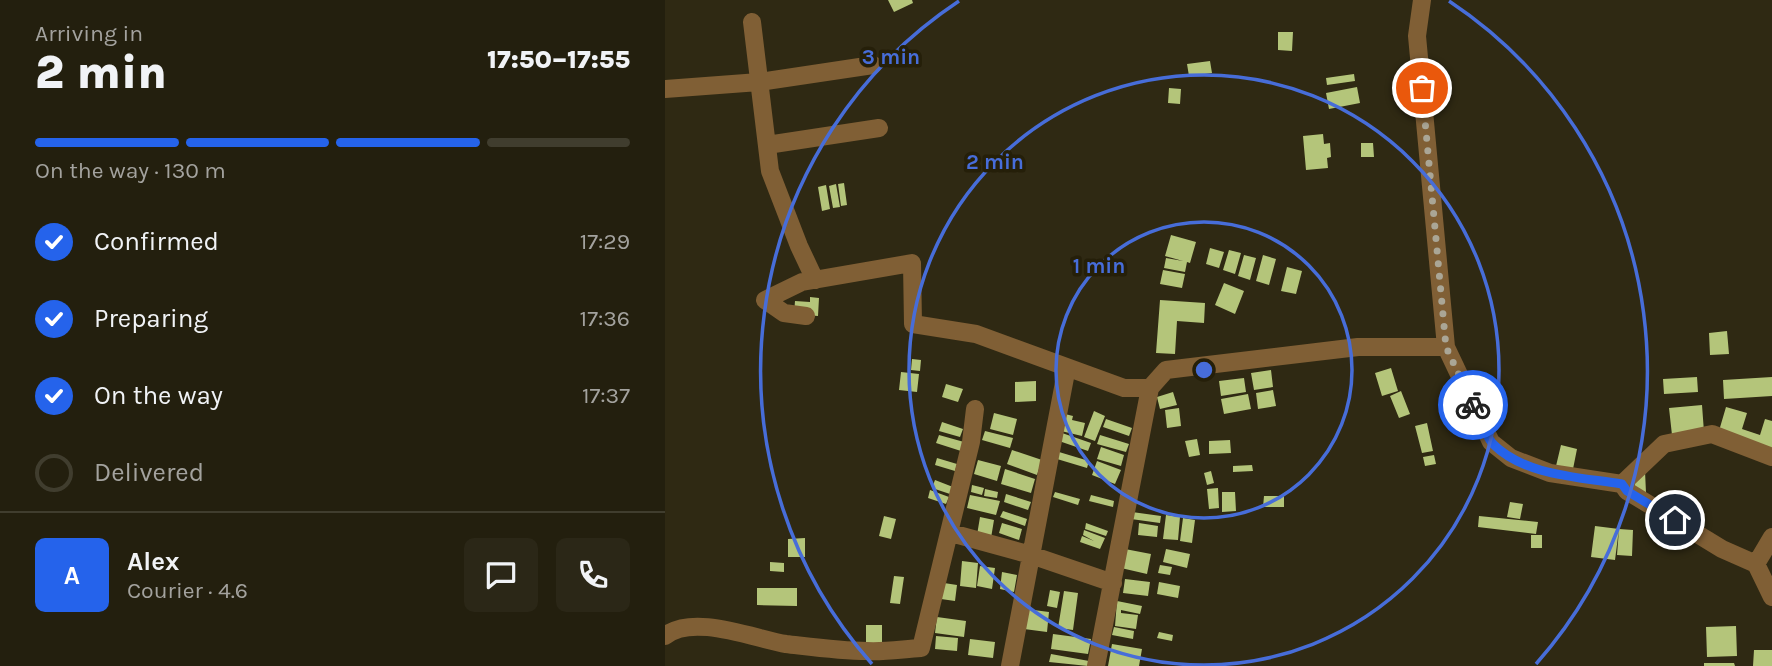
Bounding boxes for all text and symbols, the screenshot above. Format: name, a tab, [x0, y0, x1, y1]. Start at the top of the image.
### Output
text: Arriving in	[35, 20, 143, 47]
text: 17:50–17:55	[487, 44, 630, 75]
text: 3 min	[862, 45, 920, 69]
text: 2 min	[35, 46, 167, 100]
pin	[1392, 58, 1452, 118]
icon: bag	[1403, 69, 1441, 107]
text: 2 min	[966, 150, 1024, 174]
text: On the way · 130 m	[35, 157, 226, 184]
icon: check	[35, 223, 73, 261]
text: Confirmed	[94, 226, 219, 257]
text: 17:29	[580, 228, 630, 255]
text: 1 min	[1073, 254, 1125, 278]
icon: check	[35, 300, 73, 338]
text: Preparing	[94, 303, 208, 334]
text: 17:36	[580, 305, 630, 332]
centre of rings	[1192, 358, 1216, 382]
courier	[1438, 370, 1508, 440]
icon: check	[35, 377, 73, 415]
text: On the way	[94, 380, 223, 411]
text: 17:37	[582, 382, 630, 409]
icon: bike	[1454, 386, 1492, 424]
text: Delivered	[94, 457, 204, 488]
pin	[1645, 490, 1705, 550]
icon: home	[1656, 501, 1694, 539]
button: chat	[464, 538, 538, 612]
button: phone	[556, 538, 630, 612]
text: Alex	[127, 546, 179, 577]
text: A	[64, 560, 80, 591]
text: Courier · 4.6	[127, 577, 248, 604]

